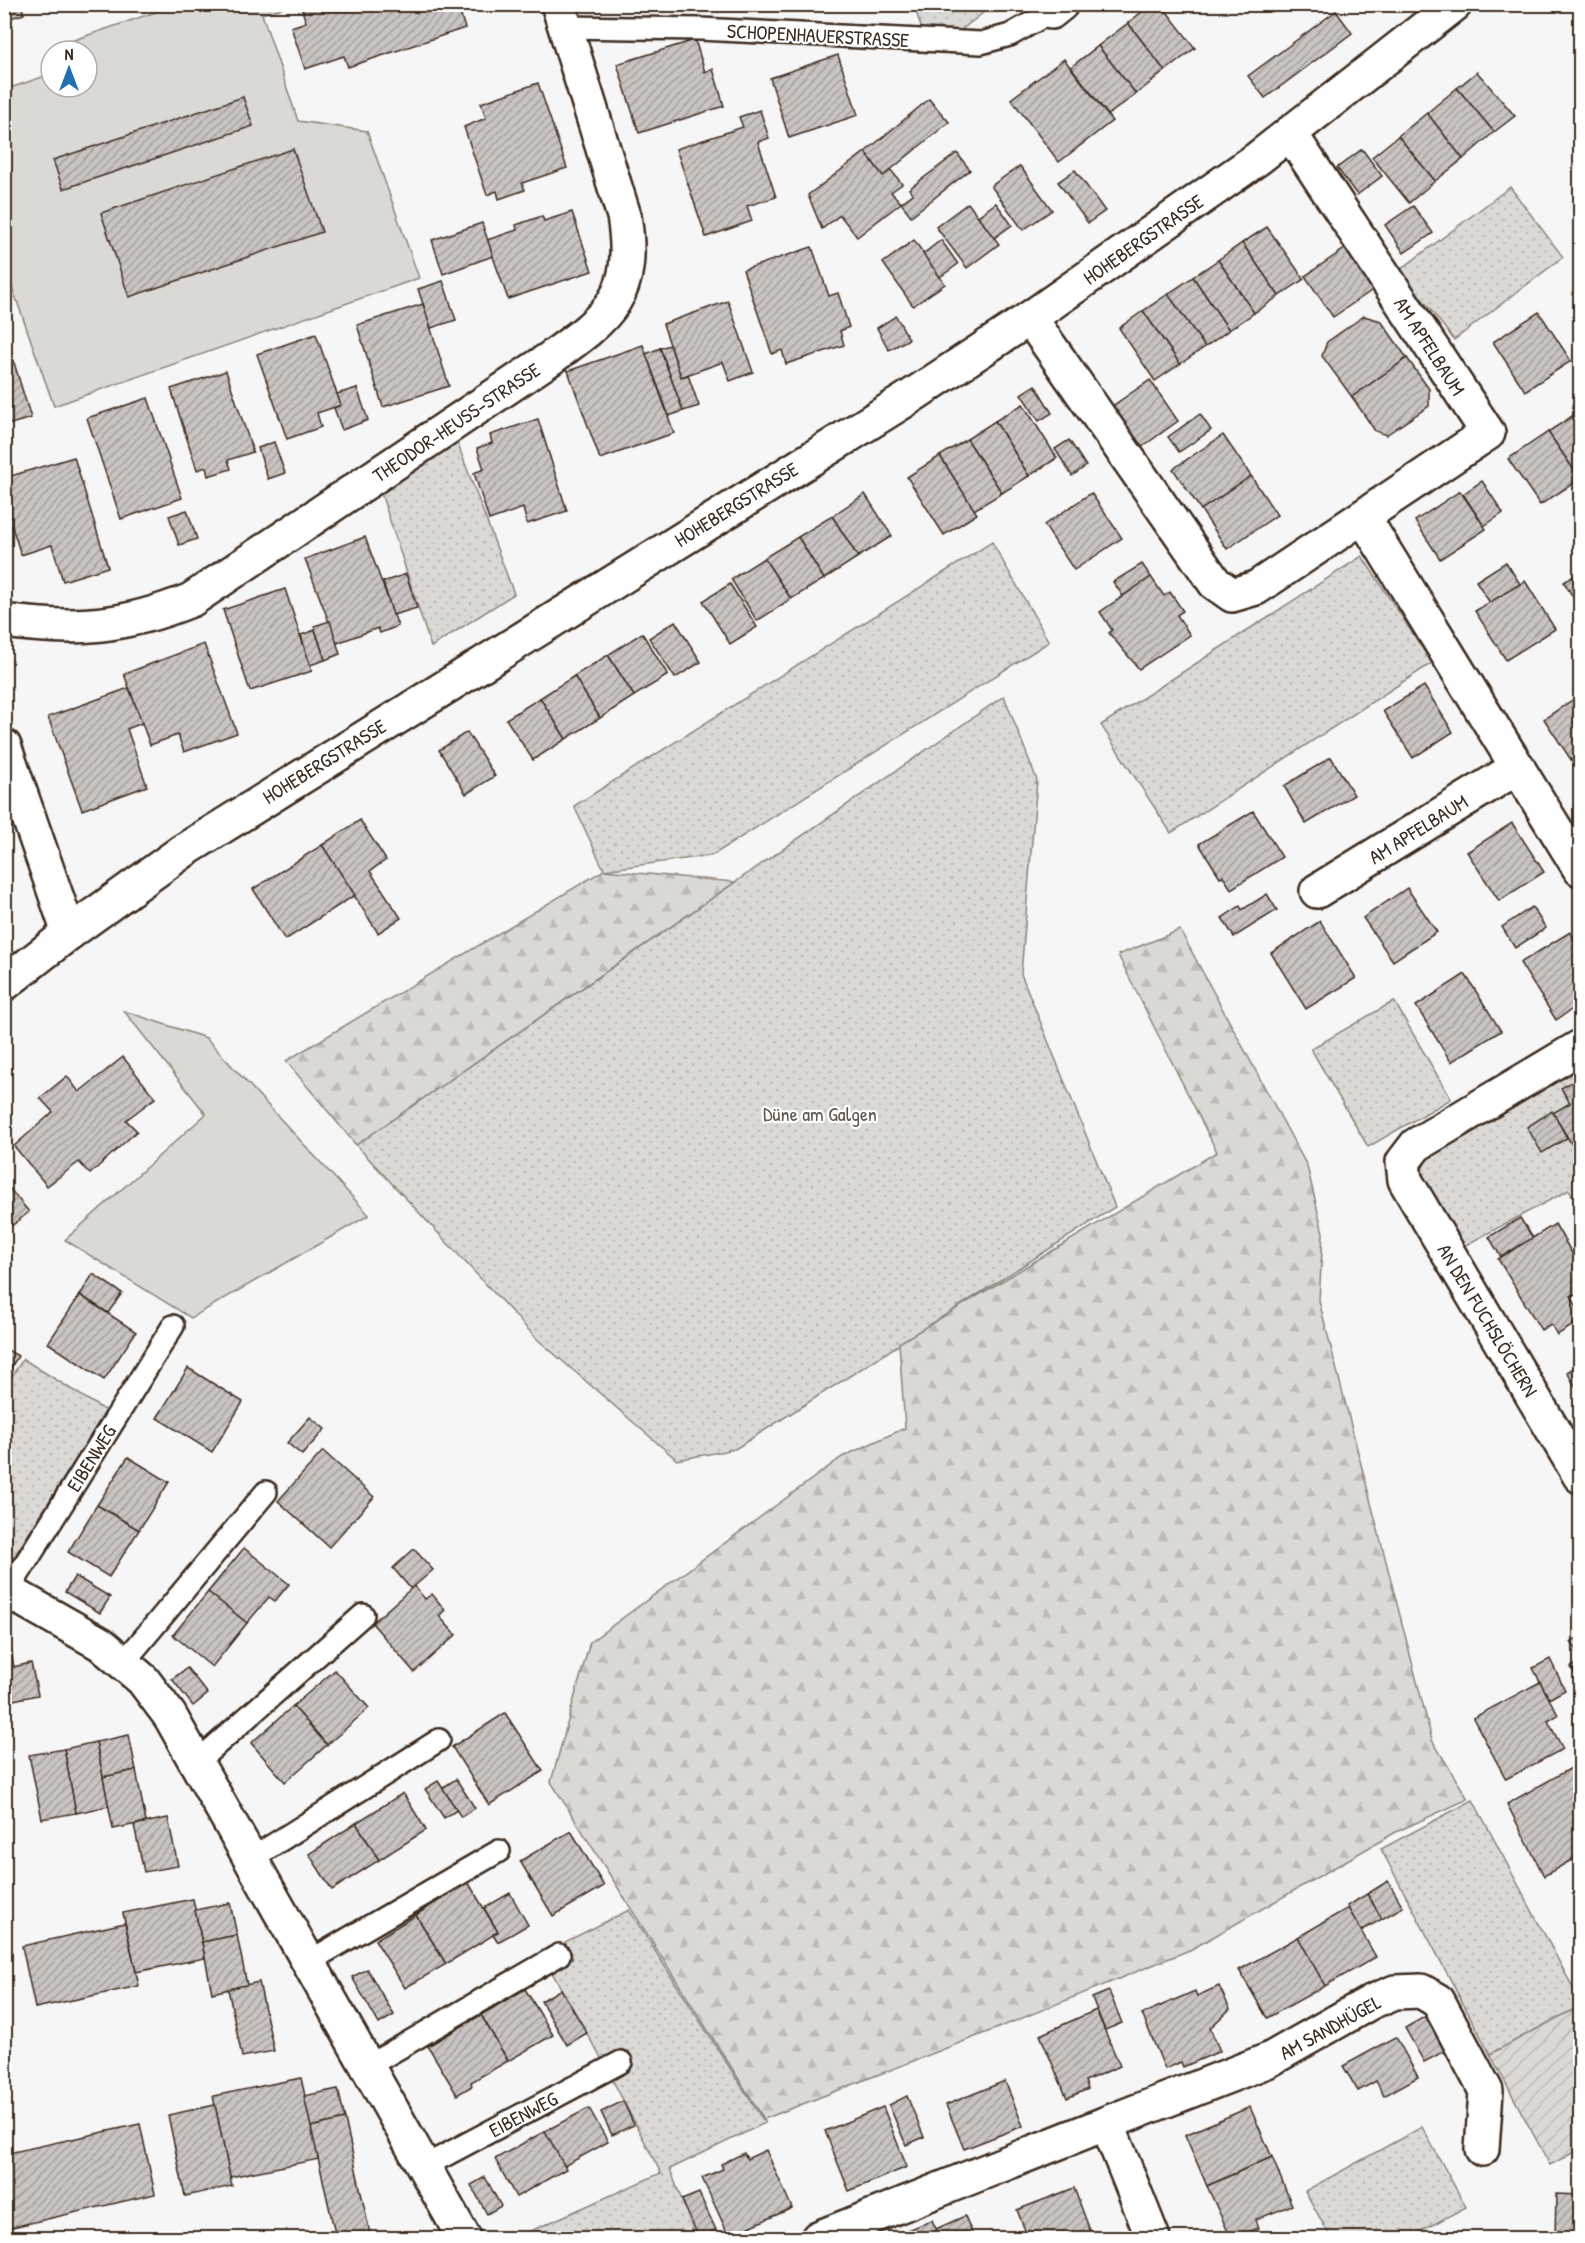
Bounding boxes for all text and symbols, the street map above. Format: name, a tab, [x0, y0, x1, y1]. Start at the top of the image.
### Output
street label: SCHOPENHAUERSTRASSE	[726, 17, 910, 53]
north arrow	[39, 39, 99, 99]
text: N	[65, 43, 74, 65]
street label: HOHEBERGSTRASSE	[1078, 187, 1209, 290]
street label: AM APFELBAUM	[1388, 292, 1472, 400]
street label: THEODOR-HEUSS-STRASSE	[367, 356, 545, 488]
street label: HOHEBERGSTRASSE	[669, 455, 803, 553]
street label: HOHEBERGSTRASSE	[257, 712, 391, 810]
street label: AM APFELBAUM	[1363, 788, 1473, 870]
park label: Düne am Galgen	[763, 1100, 877, 1127]
street label: AN DEN FUCHSLÖCHERN	[1432, 1238, 1544, 1402]
street label: EIBENWEG	[60, 1419, 122, 1496]
street label: AM SANDHÜGEL	[1275, 1988, 1385, 2066]
street label: EIBENWEG	[484, 2085, 562, 2143]

